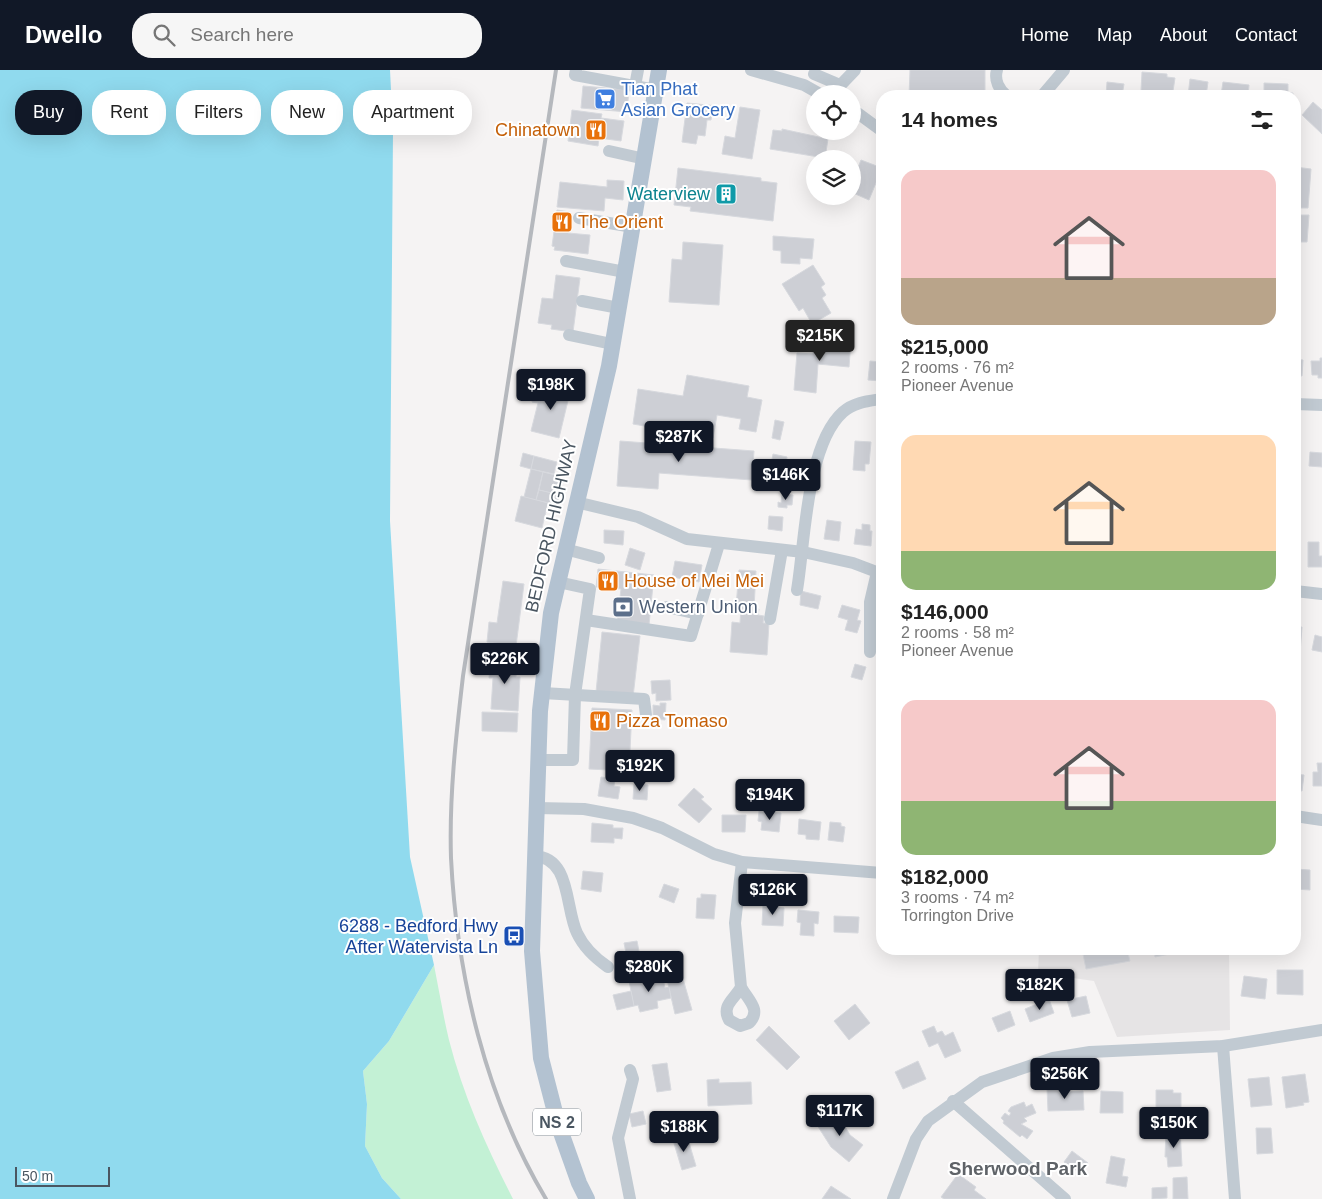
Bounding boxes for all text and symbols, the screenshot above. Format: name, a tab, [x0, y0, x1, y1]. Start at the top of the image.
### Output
search box	[132, 13, 482, 58]
text: Dwello	[25, 21, 102, 48]
icon: search	[150, 21, 178, 49]
text: Search here	[190, 24, 294, 45]
text: Home	[1021, 25, 1069, 45]
text: Map	[1097, 25, 1132, 45]
text: About	[1160, 25, 1207, 45]
text: Contact	[1235, 25, 1297, 45]
place label: Tian Phat Asian Grocery	[621, 79, 735, 120]
map controls	[806, 85, 861, 205]
button: locate	[806, 85, 861, 140]
supermarket icon: Tian Phat Asian Grocery	[593, 87, 617, 111]
chip: Buy	[15, 90, 82, 135]
chip: Rent	[92, 90, 166, 135]
chip: Filters	[176, 90, 261, 135]
chip: New	[271, 90, 343, 135]
chip: Apartment	[353, 90, 472, 135]
icon: filters	[1248, 106, 1276, 134]
text: 14 homes	[901, 108, 998, 131]
restaurant icon: Chinatown	[584, 118, 608, 142]
place label: Chinatown	[495, 120, 580, 140]
button: layers	[806, 150, 861, 205]
building icon: Waterview	[714, 182, 738, 206]
place label: Waterview	[627, 184, 711, 204]
icon: home	[1044, 203, 1134, 293]
restaurant icon: The Orient	[550, 210, 574, 234]
place label: The Orient	[578, 212, 663, 232]
pin: $215K	[785, 320, 855, 362]
text: $215K	[796, 327, 844, 344]
text: $215,000	[901, 335, 989, 358]
text: 2 rooms · 76 m²	[901, 359, 1014, 376]
pin: $198K	[516, 368, 586, 411]
text: $198K	[527, 376, 575, 393]
text: Pioneer Avenue	[901, 377, 1014, 394]
pin: $287K	[644, 420, 714, 463]
text: $287K	[655, 428, 703, 445]
street label: BEDFORD HIGHWAY	[521, 438, 581, 614]
pin: $146K	[751, 458, 821, 501]
text: $146K	[762, 466, 810, 483]
icon: home	[1044, 468, 1134, 558]
restaurant icon: House of Mei Mei	[596, 569, 620, 593]
place label: House of Mei Mei	[624, 571, 764, 591]
bank icon: Western Union	[611, 595, 635, 619]
place label: Western Union	[639, 597, 758, 617]
text: $146,000	[901, 600, 989, 623]
text: 2 rooms · 58 m²	[901, 624, 1014, 641]
pin: $226K	[470, 642, 540, 685]
text: Pioneer Avenue	[901, 642, 1014, 659]
text: $226K	[481, 650, 529, 667]
restaurant icon: Pizza Tomaso	[588, 709, 612, 733]
place label: Pizza Tomaso	[616, 711, 728, 731]
icon: home	[1044, 733, 1134, 823]
pin: $192K	[605, 750, 675, 792]
text: $192K	[616, 757, 664, 774]
pin: $194K	[735, 778, 805, 821]
text: $194K	[746, 786, 794, 803]
text: $182,000	[901, 865, 989, 888]
pin: $126K	[738, 874, 808, 916]
text: $126K	[749, 881, 797, 898]
text: 3 rooms · 74 m²	[901, 889, 1014, 906]
text: Torrington Drive	[901, 907, 1014, 924]
place label: 6288 - Bedford Hwy After Watervista Ln	[339, 916, 498, 957]
bus stop icon: 6288 - Bedford Hwy After Watervista Ln	[502, 924, 526, 948]
pin: $280K	[614, 950, 684, 993]
text: $280K	[625, 958, 673, 975]
pin: $182K	[1005, 968, 1075, 1011]
text: $182K	[1016, 976, 1064, 993]
pin: $256K	[1030, 1058, 1100, 1100]
text: $256K	[1041, 1065, 1089, 1082]
pin: $117K	[805, 1094, 875, 1137]
text: $117K	[817, 1102, 863, 1119]
pin: $150K	[1139, 1106, 1209, 1149]
road number: NS 2	[533, 1108, 581, 1136]
pin: $188K	[649, 1110, 719, 1153]
text: $150K	[1150, 1114, 1198, 1131]
text: $188K	[660, 1118, 708, 1135]
district label: Sherwood Park	[949, 1158, 1088, 1179]
scale bar	[15, 1164, 110, 1187]
text: 50 m	[22, 1168, 53, 1184]

